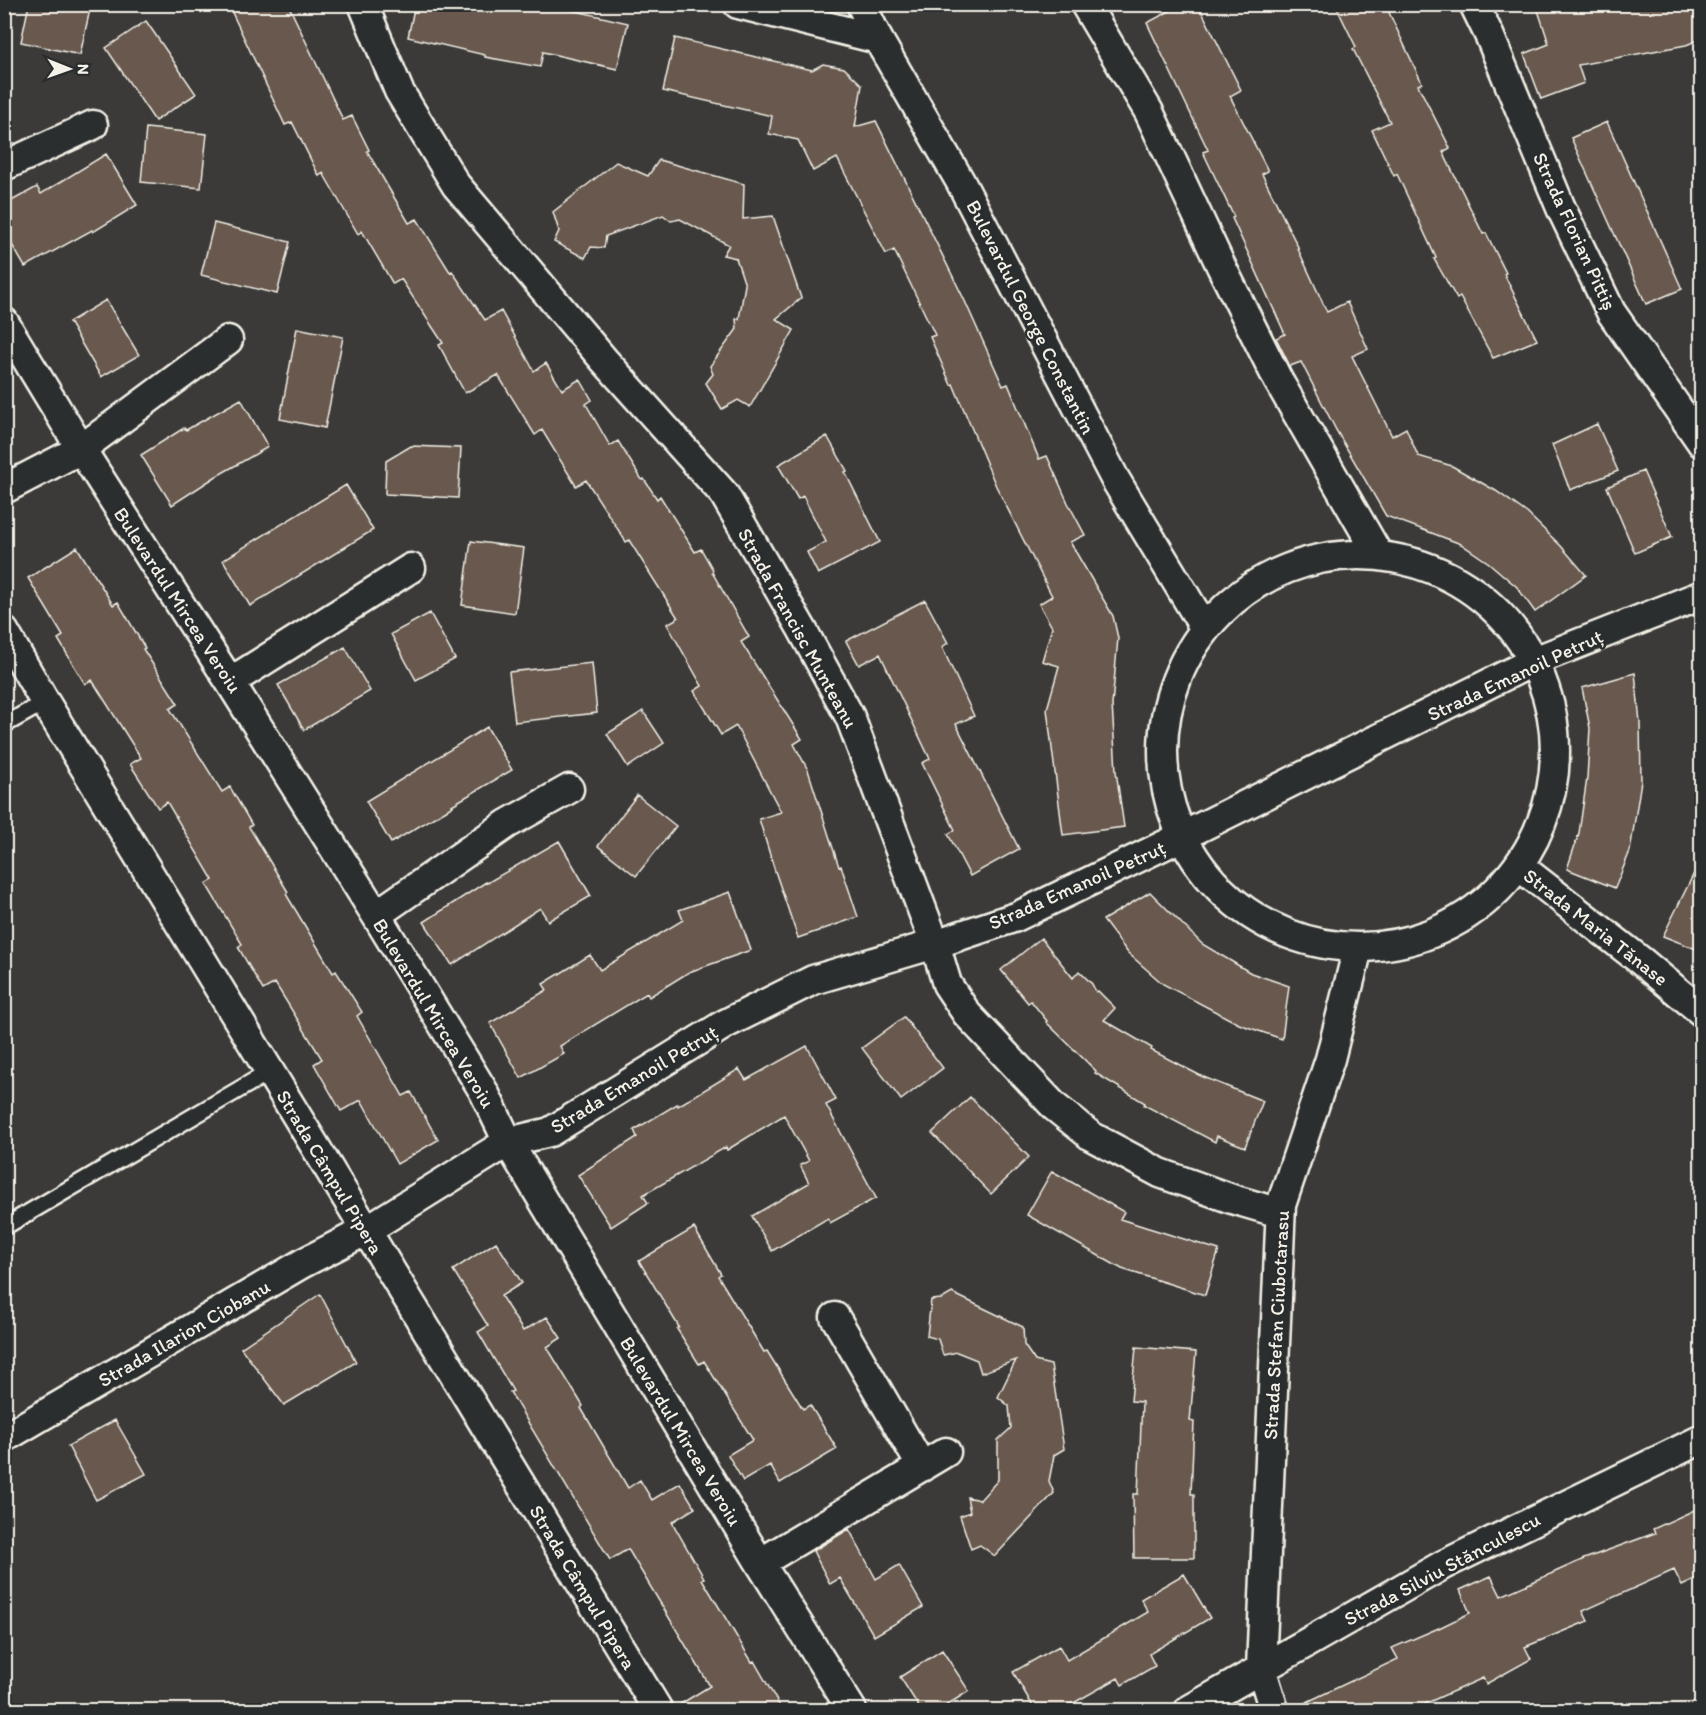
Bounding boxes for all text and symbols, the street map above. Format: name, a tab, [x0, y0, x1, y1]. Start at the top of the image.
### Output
north arrow	[39, 39, 99, 99]
text: N	[74, 64, 93, 75]
street label: Strada Florian Pittiș	[1528, 148, 1622, 314]
street label: Bulevardul George Constantin	[961, 196, 1101, 438]
street label: Bulevardul Mircea Veroiu	[109, 503, 247, 697]
street label: Strada Francisc Munteanu	[733, 524, 863, 732]
street label: Strada Emanoil Petruț	[1423, 624, 1607, 726]
street label: Strada Emanoil Petruț	[985, 835, 1169, 935]
street label: Strada Maria Tănase	[1519, 863, 1673, 991]
street label: Bulevardul Mircea Veroiu	[368, 914, 500, 1112]
street label: Strada Emanoil Petruț	[546, 1020, 722, 1138]
street label: Strada Câmpul Pipera	[271, 1085, 389, 1259]
street label: Strada Stefan Ciubotarasu	[1258, 1210, 1294, 1440]
street label: Strada Ilarion Ciobanu	[94, 1274, 274, 1392]
street label: Bulevardul Mircea Veroiu	[615, 1332, 747, 1530]
street label: Strada Câmpul Pipera	[524, 1500, 642, 1674]
street label: Strada Silviu Stănculescu	[1340, 1507, 1544, 1631]

